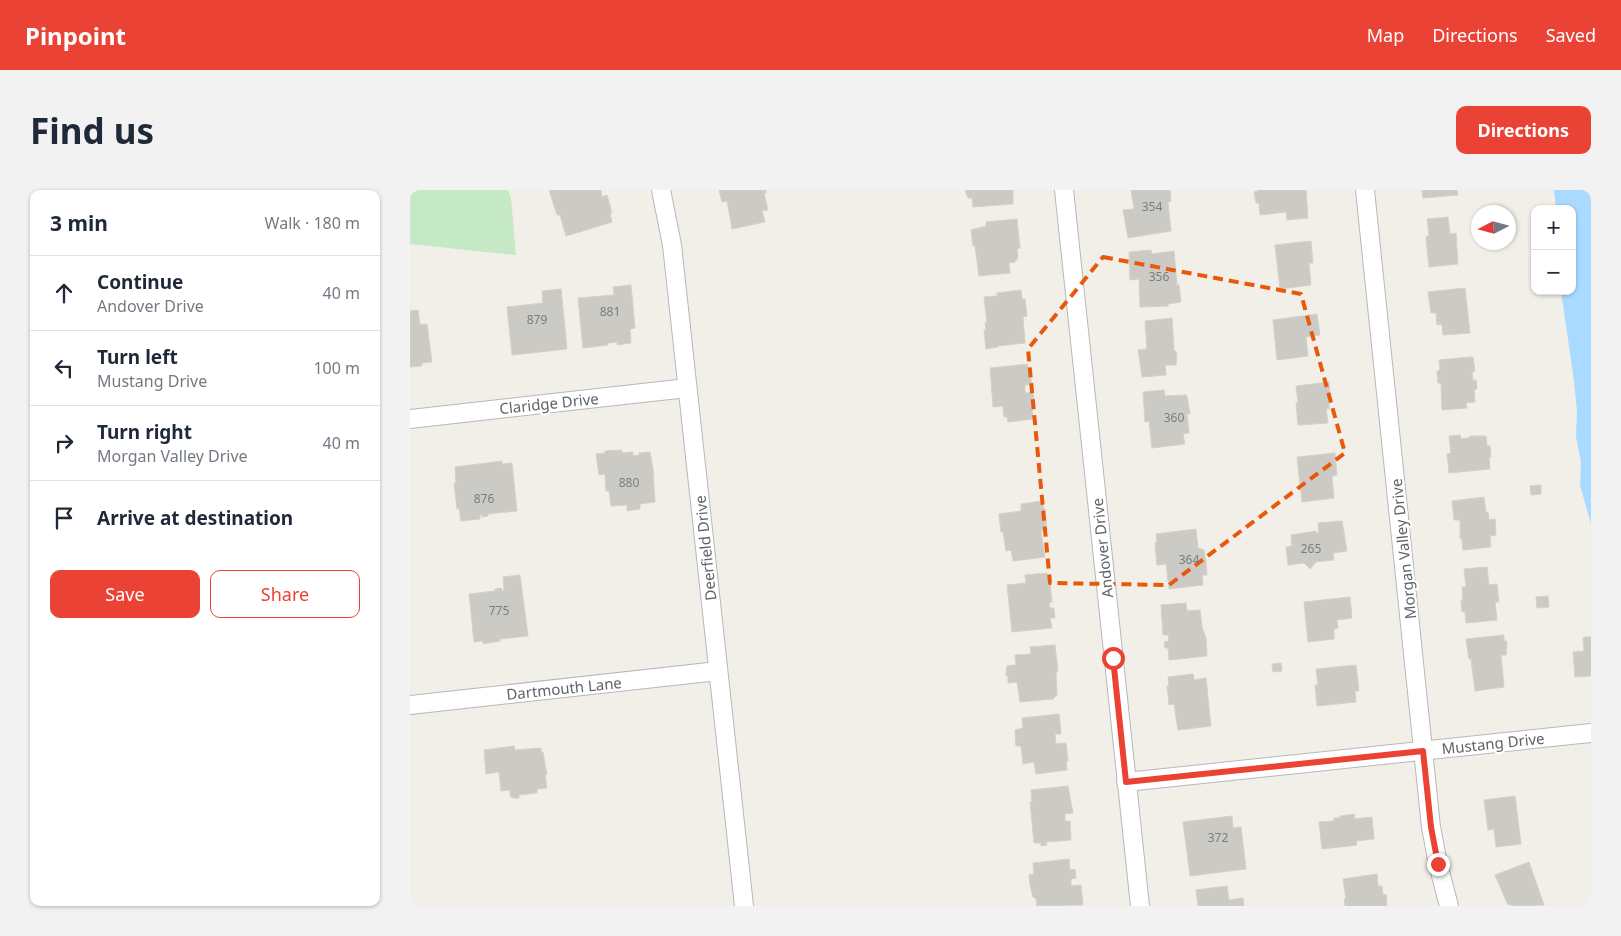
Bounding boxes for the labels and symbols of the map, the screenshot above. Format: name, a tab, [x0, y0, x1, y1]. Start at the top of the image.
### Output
house number: 354	[1142, 198, 1162, 215]
north arrow	[1471, 205, 1516, 250]
house number: 356	[1149, 268, 1169, 285]
house number: 881	[600, 303, 620, 320]
house number: 879	[527, 311, 547, 328]
street label: Claridge Drive	[498, 388, 600, 418]
house number: 360	[1164, 409, 1184, 426]
house number: 880	[619, 474, 639, 491]
street label: Morgan Valley Drive	[1386, 478, 1420, 620]
house number: 876	[474, 490, 494, 507]
street label: Deerfield Drive	[690, 494, 720, 602]
street label: Andover Drive	[1087, 497, 1117, 599]
house number: 265	[1301, 540, 1321, 557]
house number: 364	[1179, 551, 1199, 568]
house number: 775	[489, 602, 509, 619]
route start	[1102, 647, 1125, 670]
street label: Dartmouth Lane	[505, 672, 623, 704]
street label: Mustang Drive	[1441, 728, 1545, 758]
house number: 372	[1208, 829, 1228, 846]
route end	[1427, 853, 1450, 876]

